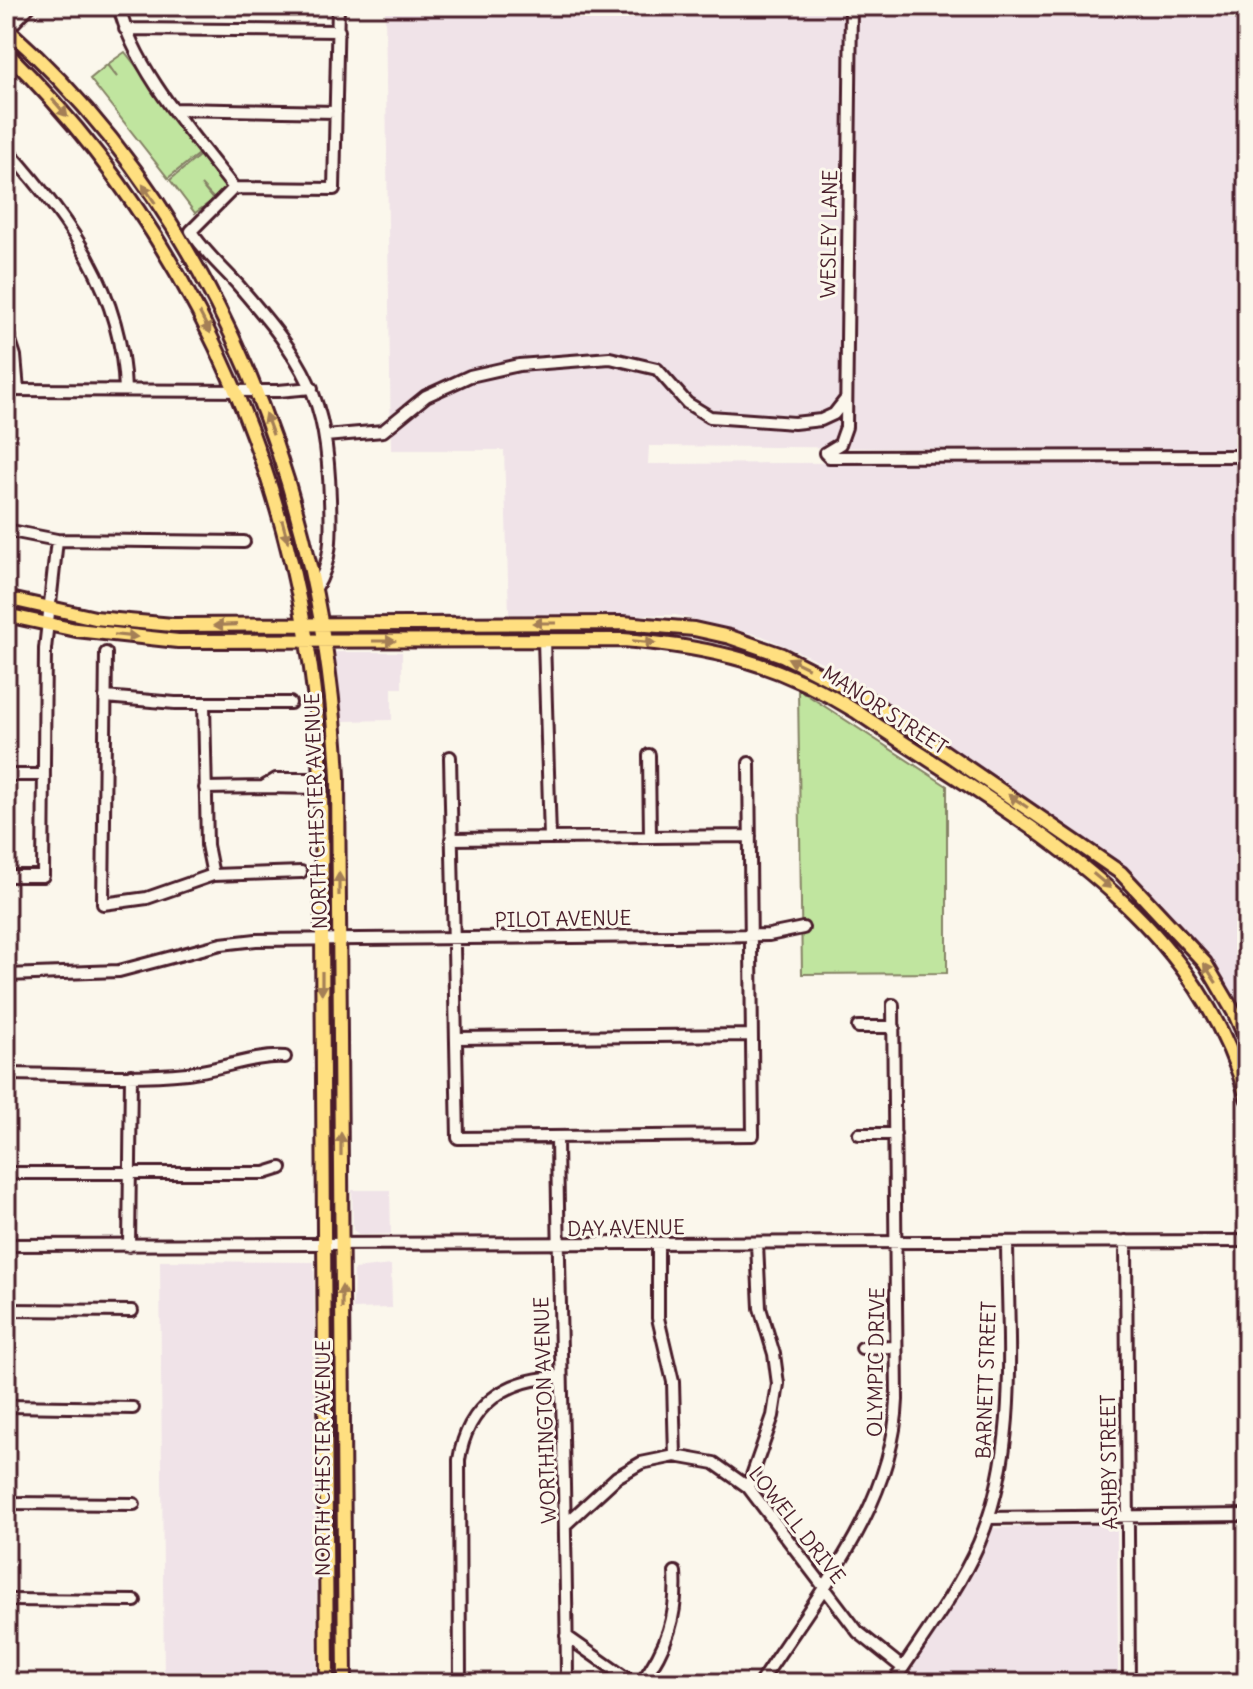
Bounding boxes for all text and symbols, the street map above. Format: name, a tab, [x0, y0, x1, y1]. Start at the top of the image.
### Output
one-way arrow	[51, 99, 69, 118]
street label: WESLEY LANE	[815, 169, 842, 299]
one-way arrow	[142, 183, 157, 204]
one-way arrow	[199, 311, 212, 334]
one-way arrow	[262, 412, 275, 436]
one-way arrow	[279, 518, 291, 543]
one-way arrow	[531, 617, 556, 629]
one-way arrow	[212, 619, 237, 632]
one-way arrow	[114, 630, 139, 643]
one-way arrow	[372, 635, 397, 648]
one-way arrow	[632, 636, 657, 649]
one-way arrow	[787, 656, 810, 669]
street label: MANOR STREET	[818, 660, 952, 759]
street label: NORTH CHESTER AVENUE	[299, 692, 332, 930]
one-way arrow	[1007, 794, 1028, 809]
one-way arrow	[333, 871, 345, 896]
one-way arrow	[1091, 872, 1111, 889]
street label: PILOT AVENUE	[495, 905, 631, 932]
one-way arrow	[1204, 962, 1218, 984]
one-way arrow	[316, 971, 328, 996]
one-way arrow	[335, 1131, 347, 1156]
street label: DAY AVENUE	[567, 1214, 685, 1241]
one-way arrow	[336, 1284, 348, 1309]
street label: OLYMPIC DRIVE	[862, 1287, 889, 1437]
street label: WORTHINGTON AVENUE	[528, 1296, 561, 1524]
street label: BARNETT STREET	[970, 1301, 1001, 1459]
street label: NORTH CHESTER AVENUE	[310, 1340, 335, 1576]
street label: ASHBY STREET	[1095, 1394, 1122, 1530]
street label: LOWELL DRIVE	[744, 1461, 851, 1588]

